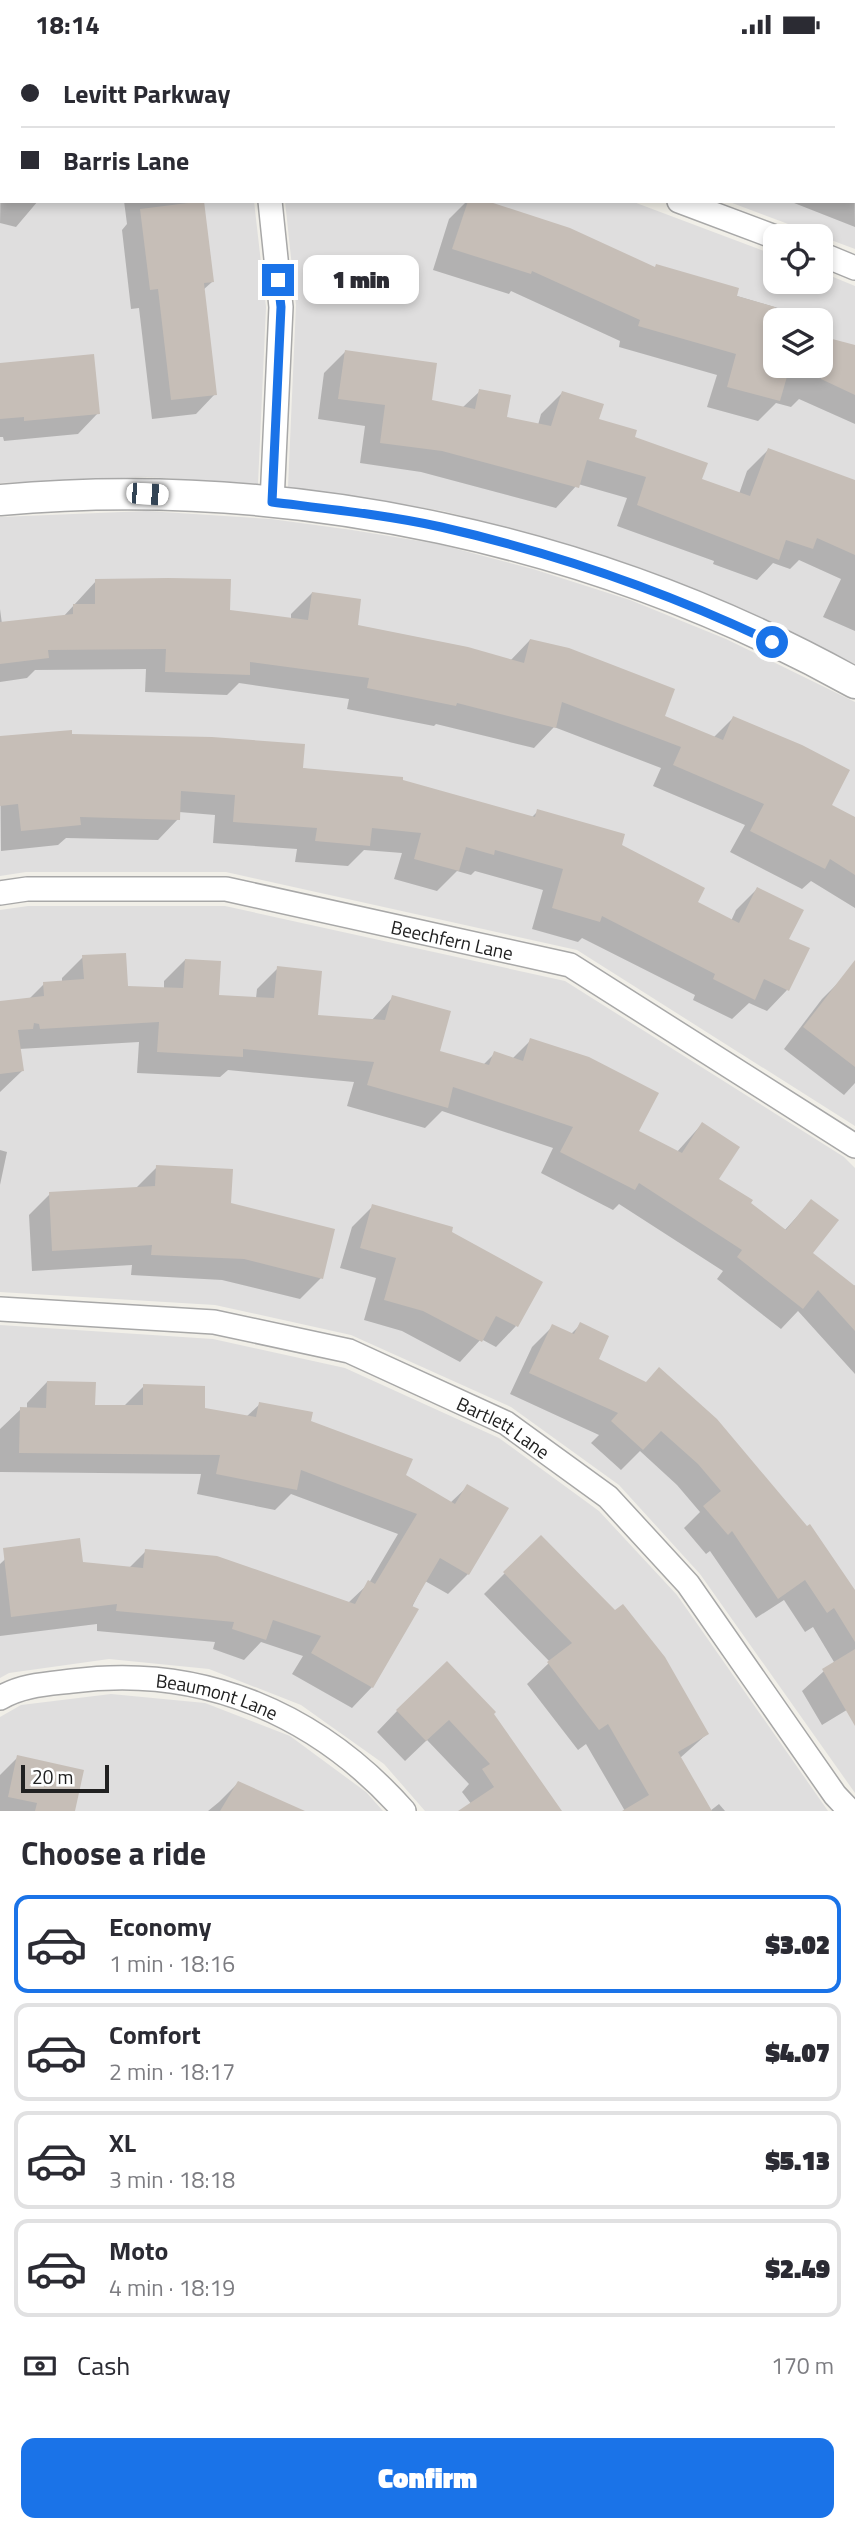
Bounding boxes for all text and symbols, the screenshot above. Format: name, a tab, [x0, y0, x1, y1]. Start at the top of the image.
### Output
text: 18:14	[35, 5, 100, 44]
text: Levitt Parkway	[63, 74, 230, 113]
text: Barris Lane	[63, 141, 189, 180]
map controls	[763, 224, 833, 378]
button: locate	[763, 224, 833, 294]
callout: 1 min	[302, 255, 418, 305]
text: 1 min	[332, 262, 390, 297]
route end	[262, 264, 294, 296]
button: layers	[763, 308, 833, 378]
car	[126, 482, 169, 506]
route start	[756, 626, 788, 658]
street label: Beechfern Lane	[388, 911, 516, 967]
street label: Bartlett Lane	[452, 1388, 557, 1465]
street label: Beaumont Lane	[154, 1665, 283, 1726]
scale bar	[21, 1762, 108, 1794]
text: 20 m	[32, 1762, 73, 1791]
text: Choose a ride	[21, 1829, 206, 1877]
text: Economy	[109, 1907, 211, 1946]
icon: car	[25, 1913, 88, 1976]
text: $3.02	[765, 1925, 830, 1964]
text: 1 min · 18:16	[109, 1946, 235, 1981]
text: Comfort	[109, 2015, 201, 2054]
icon: car	[25, 2021, 88, 2084]
text: $4.07	[765, 2033, 830, 2072]
text: 2 min · 18:17	[109, 2054, 235, 2089]
text: XL	[109, 2123, 136, 2162]
icon: car	[25, 2129, 88, 2192]
text: $5.13	[765, 2141, 830, 2180]
text: 3 min · 18:18	[109, 2162, 235, 2197]
text: Moto	[109, 2231, 168, 2270]
icon: car	[25, 2237, 88, 2300]
text: $2.49	[765, 2249, 830, 2288]
text: 4 min · 18:19	[109, 2270, 235, 2305]
text: Cash	[77, 2346, 130, 2385]
icon: cash	[21, 2347, 59, 2385]
text: 170 m	[771, 2348, 834, 2383]
button: Confirm	[21, 2438, 834, 2518]

